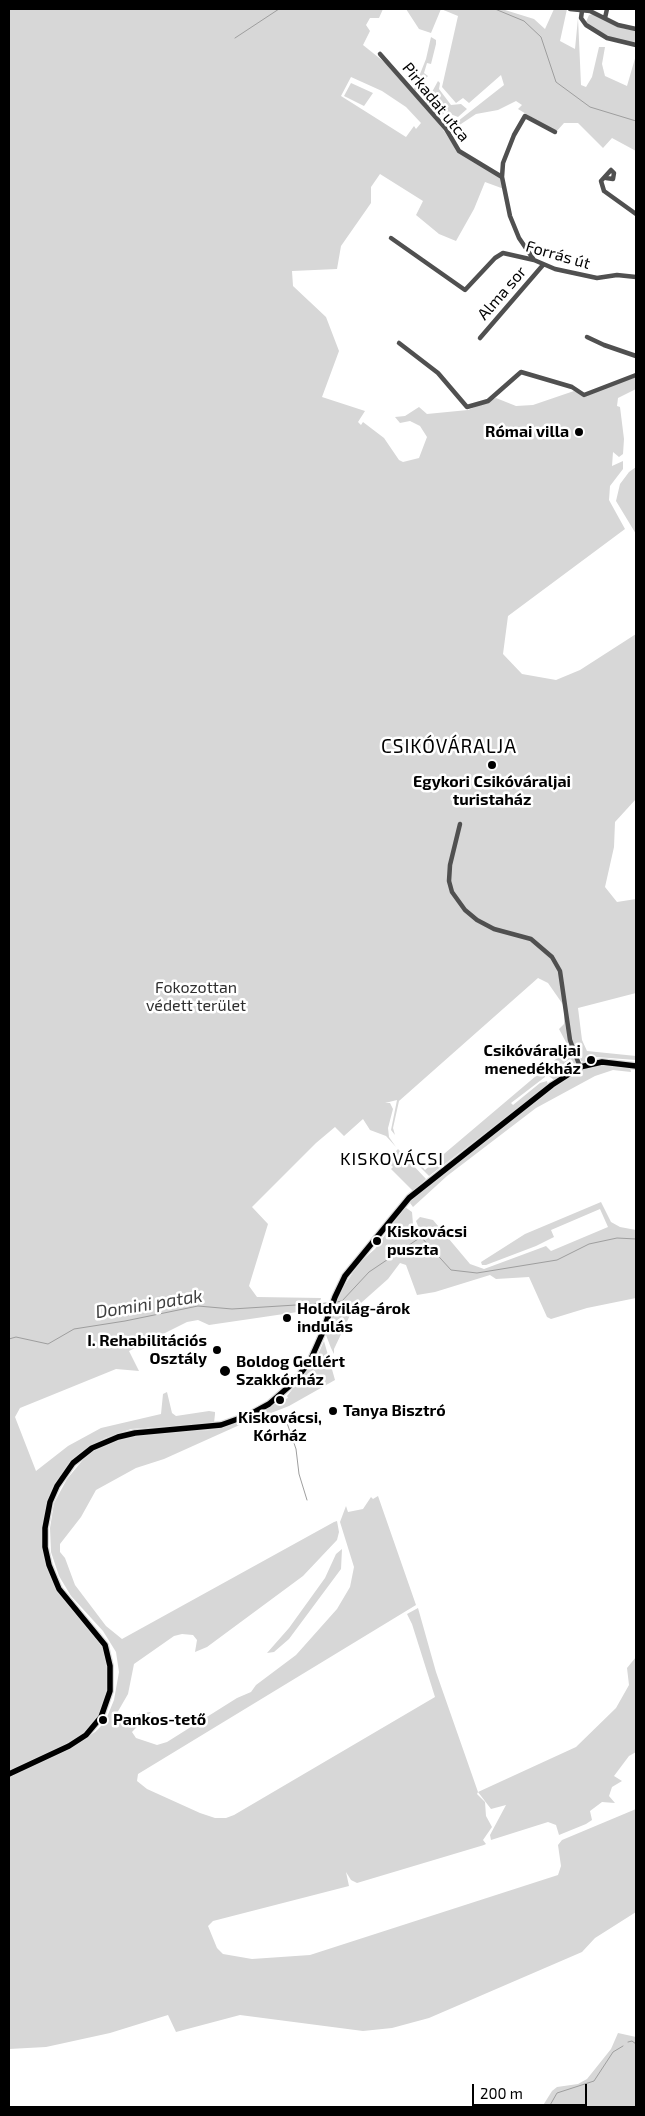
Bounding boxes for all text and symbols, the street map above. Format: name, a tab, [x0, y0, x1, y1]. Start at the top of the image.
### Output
street label: Pirkadat utca	[398, 59, 474, 145]
street label: Forrás út	[524, 237, 592, 273]
street label: Alma sor	[474, 262, 530, 324]
place label: Római villa	[485, 422, 569, 442]
marker: Római villa	[573, 426, 585, 438]
district label: CSIKÓVÁRALJA	[379, 736, 519, 758]
marker: Egykori Csikóváraljai turistaház	[486, 759, 498, 771]
place label: Egykori Csikóváraljai turistaház	[413, 772, 571, 810]
park label: Fokozottan védett terület	[146, 978, 246, 1016]
place label: Csikóváraljai menedékház	[484, 1041, 581, 1079]
marker: Csikóváraljai menedékház	[585, 1054, 597, 1066]
district label: KISKOVÁCSI	[339, 1148, 445, 1170]
place label: Kiskovácsi puszta	[387, 1222, 467, 1260]
marker: Kiskovácsi puszta	[371, 1235, 383, 1247]
water label: Domini patak	[94, 1285, 204, 1323]
place label: Holdvilág-árok indulás	[297, 1299, 410, 1337]
marker: Holdvilág-árok indulás	[281, 1312, 293, 1324]
place label: I. Rehabilitációs Osztály	[87, 1331, 207, 1369]
marker: I. Rehabilitációs Osztály	[211, 1344, 223, 1356]
place label: Boldog Gellért Szakkórház	[236, 1352, 345, 1390]
marker: Boldog Gellért Szakkórház	[218, 1364, 232, 1378]
marker: Kiskovácsi, Kórház	[274, 1394, 286, 1406]
place label: Tanya Bisztró	[343, 1401, 446, 1421]
marker: Tanya Bisztró	[327, 1405, 339, 1417]
place label: Kiskovácsi, Kórház	[238, 1408, 322, 1446]
place label: Pankos-tető	[113, 1710, 206, 1730]
marker: Pankos-tető	[97, 1714, 109, 1726]
scale bar	[475, 2074, 590, 2106]
text: 200 m	[480, 2084, 523, 2102]

